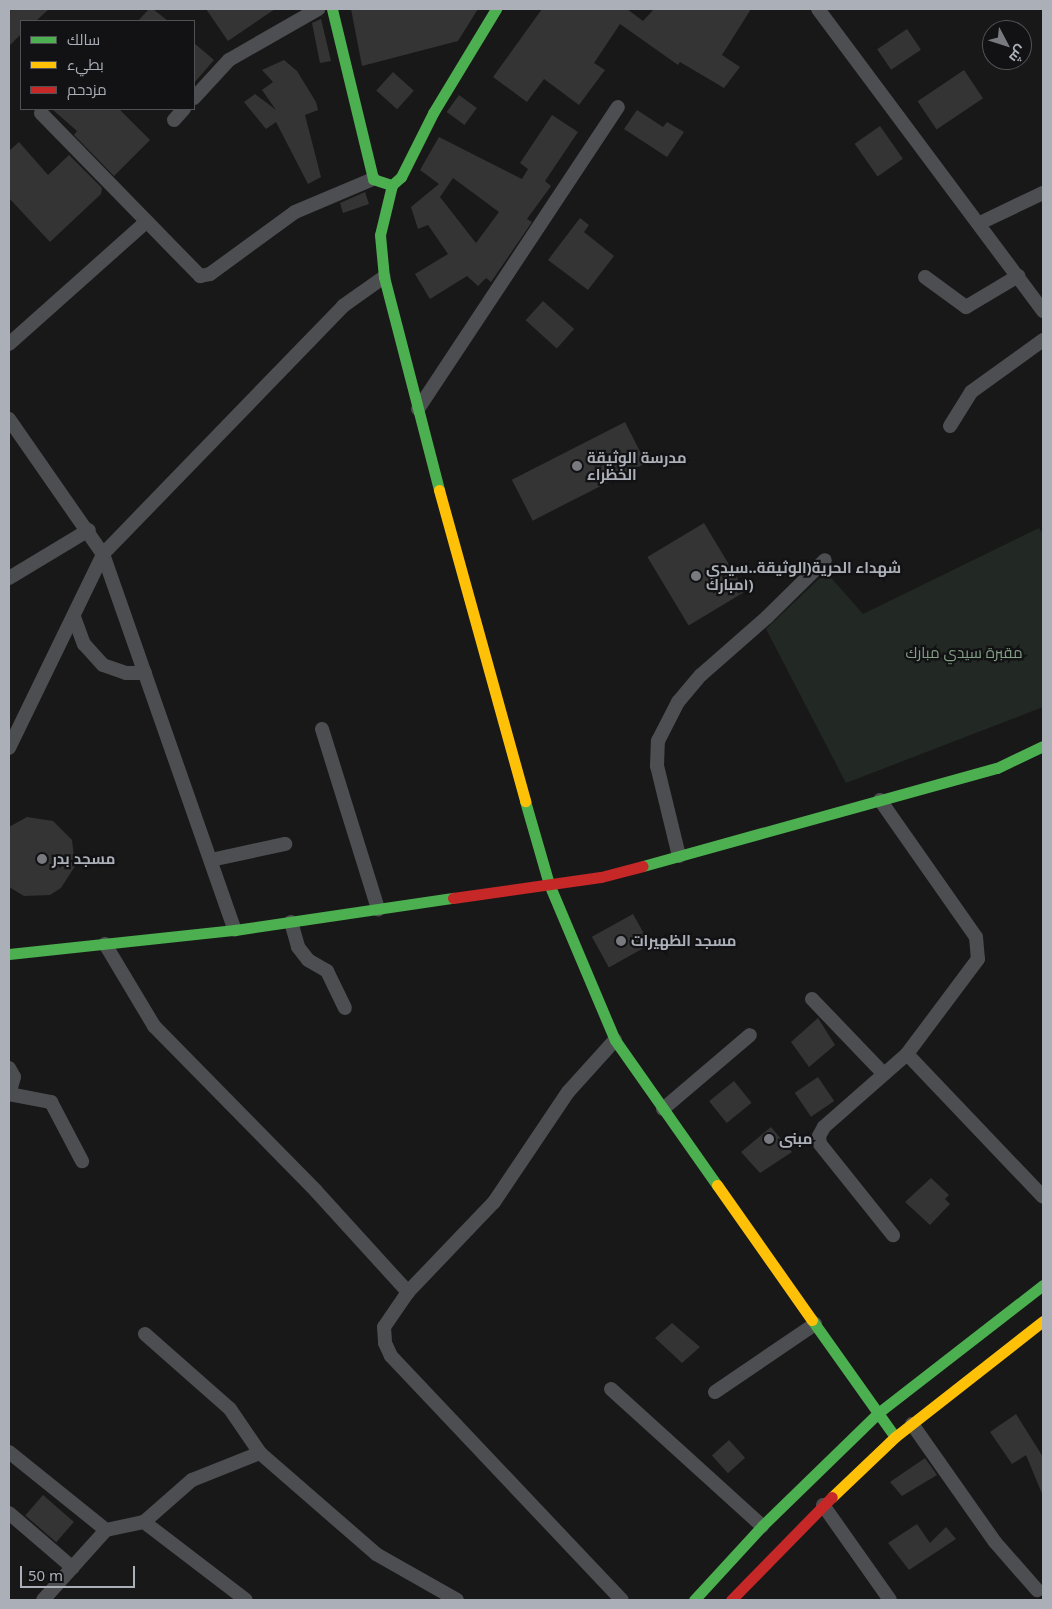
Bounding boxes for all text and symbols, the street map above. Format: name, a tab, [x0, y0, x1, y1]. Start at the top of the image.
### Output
legend	[20, 20, 195, 110]
north arrow	[982, 20, 1032, 70]
text: سالك	[67, 29, 100, 49]
text: ش	[1005, 41, 1031, 67]
text: بطيء	[67, 54, 104, 74]
text: مزدحم	[67, 79, 107, 99]
place label: مدرسة الوثيقة الخظراء	[587, 448, 687, 483]
marker: مدرسة الوثيقة الخظراء	[571, 460, 583, 472]
place label: شهداء الحرية(الوثيقة..سيدي امبارك)	[706, 558, 901, 593]
marker: شهداء الحرية(الوثيقة..سيدي امبارك)	[690, 570, 702, 582]
park label: مقبرة سيدي مبارك	[905, 644, 1023, 662]
place label: مسجد بدر	[52, 850, 115, 868]
marker: مسجد بدر	[36, 853, 48, 865]
place label: مسجد الظهيرات	[631, 932, 737, 950]
marker: مسجد الظهيرات	[615, 935, 627, 947]
place label: مبنى	[779, 1130, 812, 1148]
marker: مبنى	[763, 1133, 775, 1145]
scale bar	[22, 1556, 138, 1588]
text: 50 m	[28, 1565, 63, 1585]

